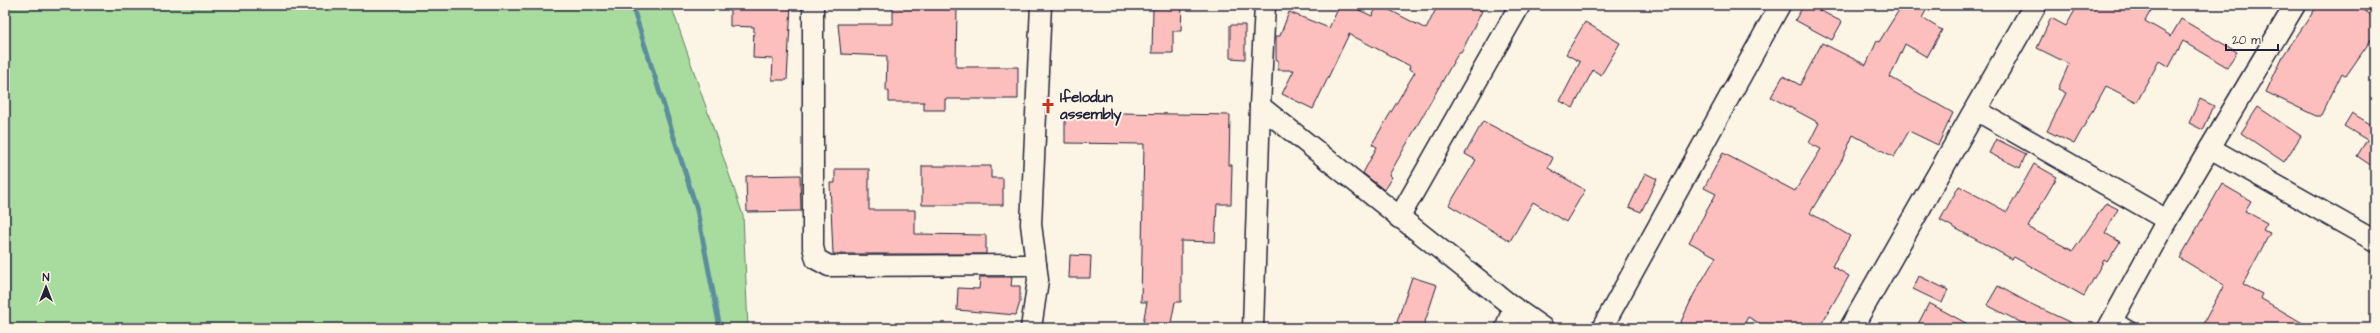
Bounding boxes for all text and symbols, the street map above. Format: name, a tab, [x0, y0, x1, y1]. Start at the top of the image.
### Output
scale bar	[2226, 26, 2278, 52]
text: 20 m	[2232, 32, 2261, 49]
place label: Ifelodun assembly	[1059, 87, 1122, 126]
church icon: Ifelodun assembly	[1039, 97, 1057, 115]
north arrow	[26, 267, 66, 307]
text: N	[43, 270, 50, 285]

